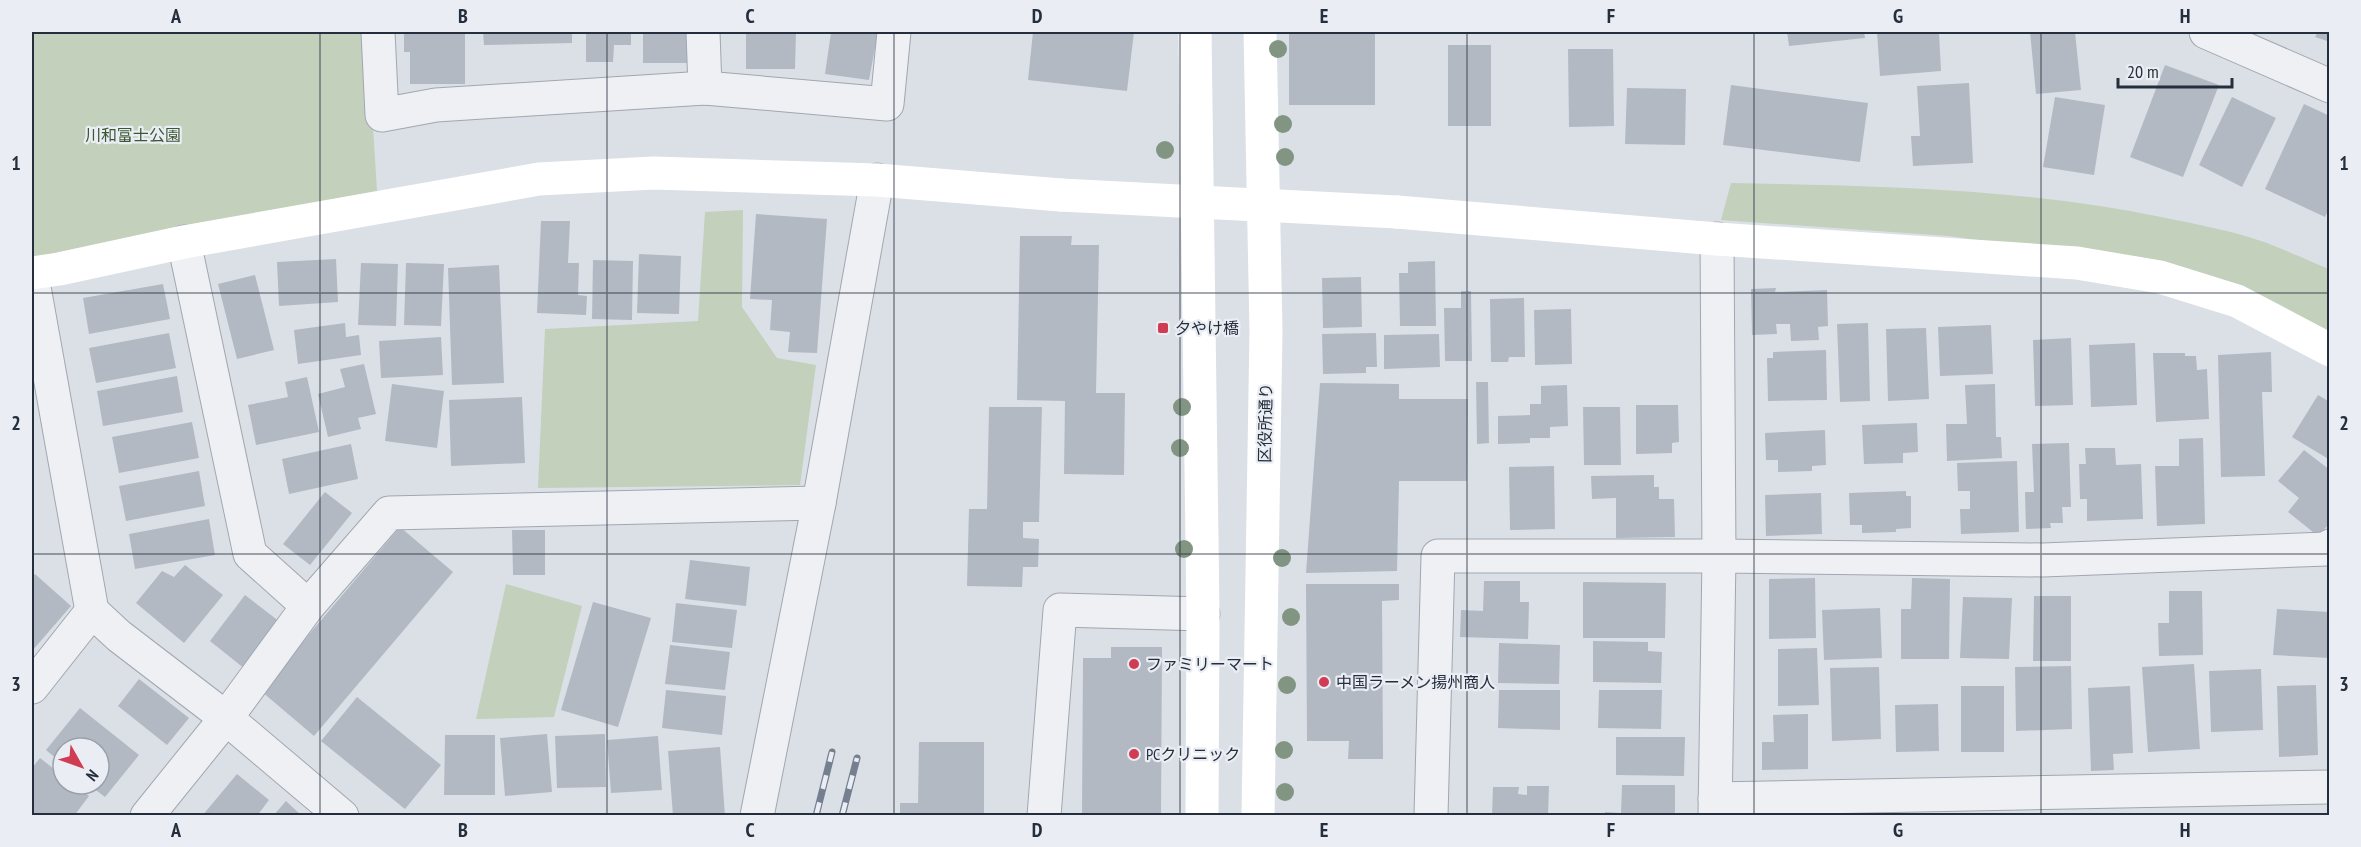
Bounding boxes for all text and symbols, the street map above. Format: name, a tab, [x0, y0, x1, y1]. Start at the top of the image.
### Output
text: A	[170, 3, 182, 29]
text: B	[458, 3, 468, 29]
text: C	[745, 3, 755, 29]
text: D	[1032, 3, 1043, 29]
text: E	[1320, 3, 1328, 29]
text: F	[1607, 3, 1615, 29]
text: G	[1893, 3, 1903, 29]
text: H	[2180, 3, 2190, 29]
scale bar	[2118, 51, 2232, 89]
text: 20 m	[2127, 60, 2159, 83]
park label: 川和富士公園	[85, 125, 181, 145]
text: 1	[11, 150, 21, 176]
text: 1	[2339, 150, 2349, 176]
place label: 夕やけ橋	[1175, 318, 1239, 338]
marker: 夕やけ橋	[1156, 321, 1170, 335]
street label: 区役所通り	[1254, 383, 1276, 463]
text: 2	[11, 410, 21, 436]
text: 2	[2339, 410, 2349, 436]
place label: ファミリーマート	[1146, 654, 1274, 674]
marker: ファミリーマート	[1127, 657, 1141, 671]
text: 3	[11, 671, 21, 697]
text: 3	[2339, 671, 2349, 697]
place label: 中国ラーメン揚州商人	[1336, 672, 1495, 692]
marker: 中国ラーメン揚州商人	[1317, 675, 1331, 689]
north arrow	[51, 736, 111, 796]
place label: PCクリニック	[1146, 744, 1240, 764]
marker: PCクリニック	[1127, 747, 1141, 761]
text: N	[82, 766, 103, 785]
text: A	[170, 817, 182, 843]
text: B	[458, 817, 468, 843]
text: C	[745, 817, 755, 843]
text: D	[1032, 817, 1043, 843]
text: E	[1320, 817, 1328, 843]
text: F	[1607, 817, 1615, 843]
text: G	[1893, 817, 1903, 843]
text: H	[2180, 817, 2190, 843]

